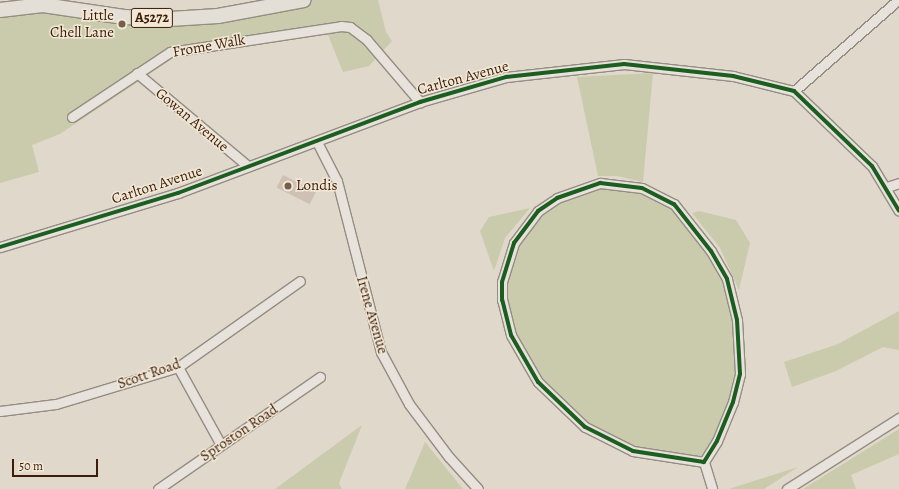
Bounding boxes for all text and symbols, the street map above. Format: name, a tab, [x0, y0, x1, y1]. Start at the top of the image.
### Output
place label: Little Chell Lane	[50, 6, 114, 41]
road number: A5272	[130, 6, 174, 30]
marker: Little Chell Lane	[117, 19, 127, 29]
street label: Frome Walk	[171, 31, 247, 61]
street label: Carlton Avenue	[415, 57, 511, 99]
street label: Gowan Avenue	[152, 84, 232, 156]
street label: Carlton Avenue	[109, 162, 205, 208]
place label: Londis	[296, 177, 338, 195]
marker: Londis	[283, 181, 293, 191]
street label: Irene Avenue	[352, 274, 392, 356]
street label: Scott Road	[115, 355, 183, 393]
street label: Sproston Road	[197, 400, 281, 466]
scale bar	[14, 451, 100, 477]
text: 50 m	[19, 458, 43, 474]

